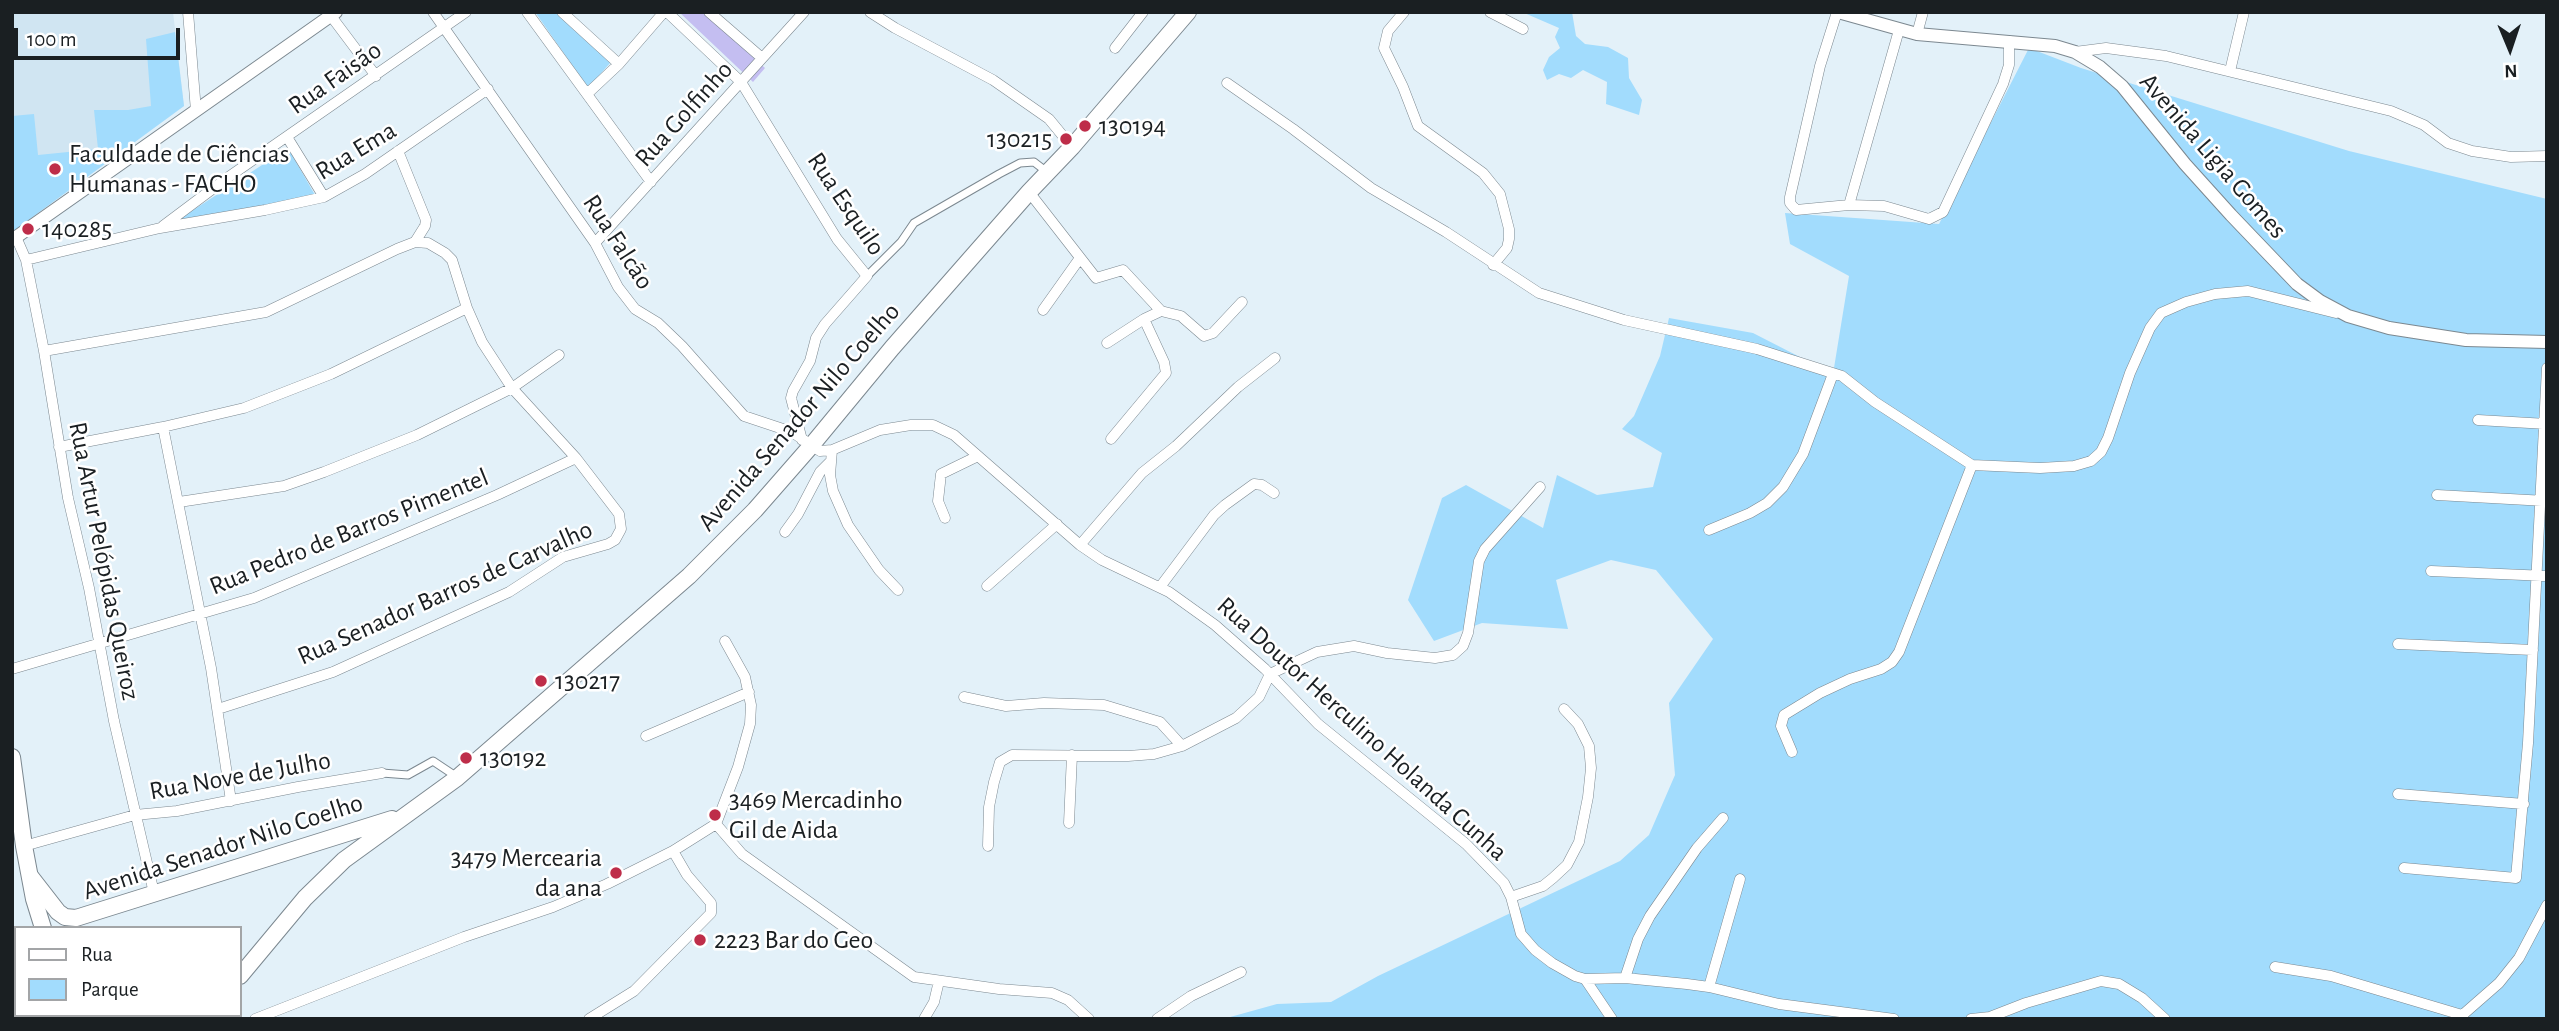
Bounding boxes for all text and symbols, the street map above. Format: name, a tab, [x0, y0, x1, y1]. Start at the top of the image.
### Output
scale bar	[18, 14, 184, 58]
north arrow	[2475, 14, 2545, 84]
text: 100 m	[27, 29, 77, 50]
street label: Rua Faisão	[282, 35, 388, 121]
street label: Rua Golfinho	[628, 55, 740, 173]
text: N	[2504, 61, 2518, 80]
street label: Avenida Ligia Gomes	[2133, 67, 2293, 245]
place label: 130194	[1099, 110, 1166, 142]
street label: Rua Ema	[310, 115, 402, 187]
marker: 130194	[1077, 118, 1093, 134]
place label: 130215	[987, 123, 1052, 155]
marker: 130215	[1058, 131, 1074, 147]
place label: Faculdade de Ciências Humanas - FACHO	[69, 138, 289, 200]
street label: Rua Esquilo	[800, 147, 892, 261]
marker: Faculdade de Ciências Humanas - FACHO	[47, 161, 63, 177]
street label: Rua Falcão	[576, 189, 660, 295]
place label: 140285	[42, 213, 112, 245]
marker: 140285	[20, 221, 36, 237]
street label: Avenida Senador Nilo Coelho	[691, 296, 907, 538]
street label: Rua Artur Pelópidas Queiroz	[62, 419, 146, 703]
street label: Rua Pedro de Barros Pimentel	[205, 462, 493, 602]
street label: Rua Senador Barros de Carvalho	[293, 514, 597, 672]
street label: Rua Doutor Herculino Holanda Cunha	[1210, 590, 1514, 868]
place label: 130217	[555, 665, 620, 697]
marker: 130217	[533, 673, 549, 689]
place label: 130192	[480, 742, 546, 774]
street label: Rua Nove de Julho	[147, 745, 333, 807]
marker: 130192	[458, 750, 474, 766]
place label: 3469 Mercadinho Gil de Aida	[729, 784, 902, 846]
street label: Avenida Senador Nilo Coelho	[79, 787, 367, 907]
marker: 3469 Mercadinho Gil de Aida	[707, 807, 723, 823]
place label: 3479 Mercearia da ana	[451, 842, 602, 903]
marker: 3479 Mercearia da ana	[608, 865, 624, 881]
place label: 2223 Bar do Geo	[714, 924, 873, 956]
legend	[14, 926, 242, 1017]
marker: 2223 Bar do Geo	[692, 932, 708, 948]
text: Rua	[81, 944, 113, 965]
text: Parque	[81, 979, 139, 1000]

